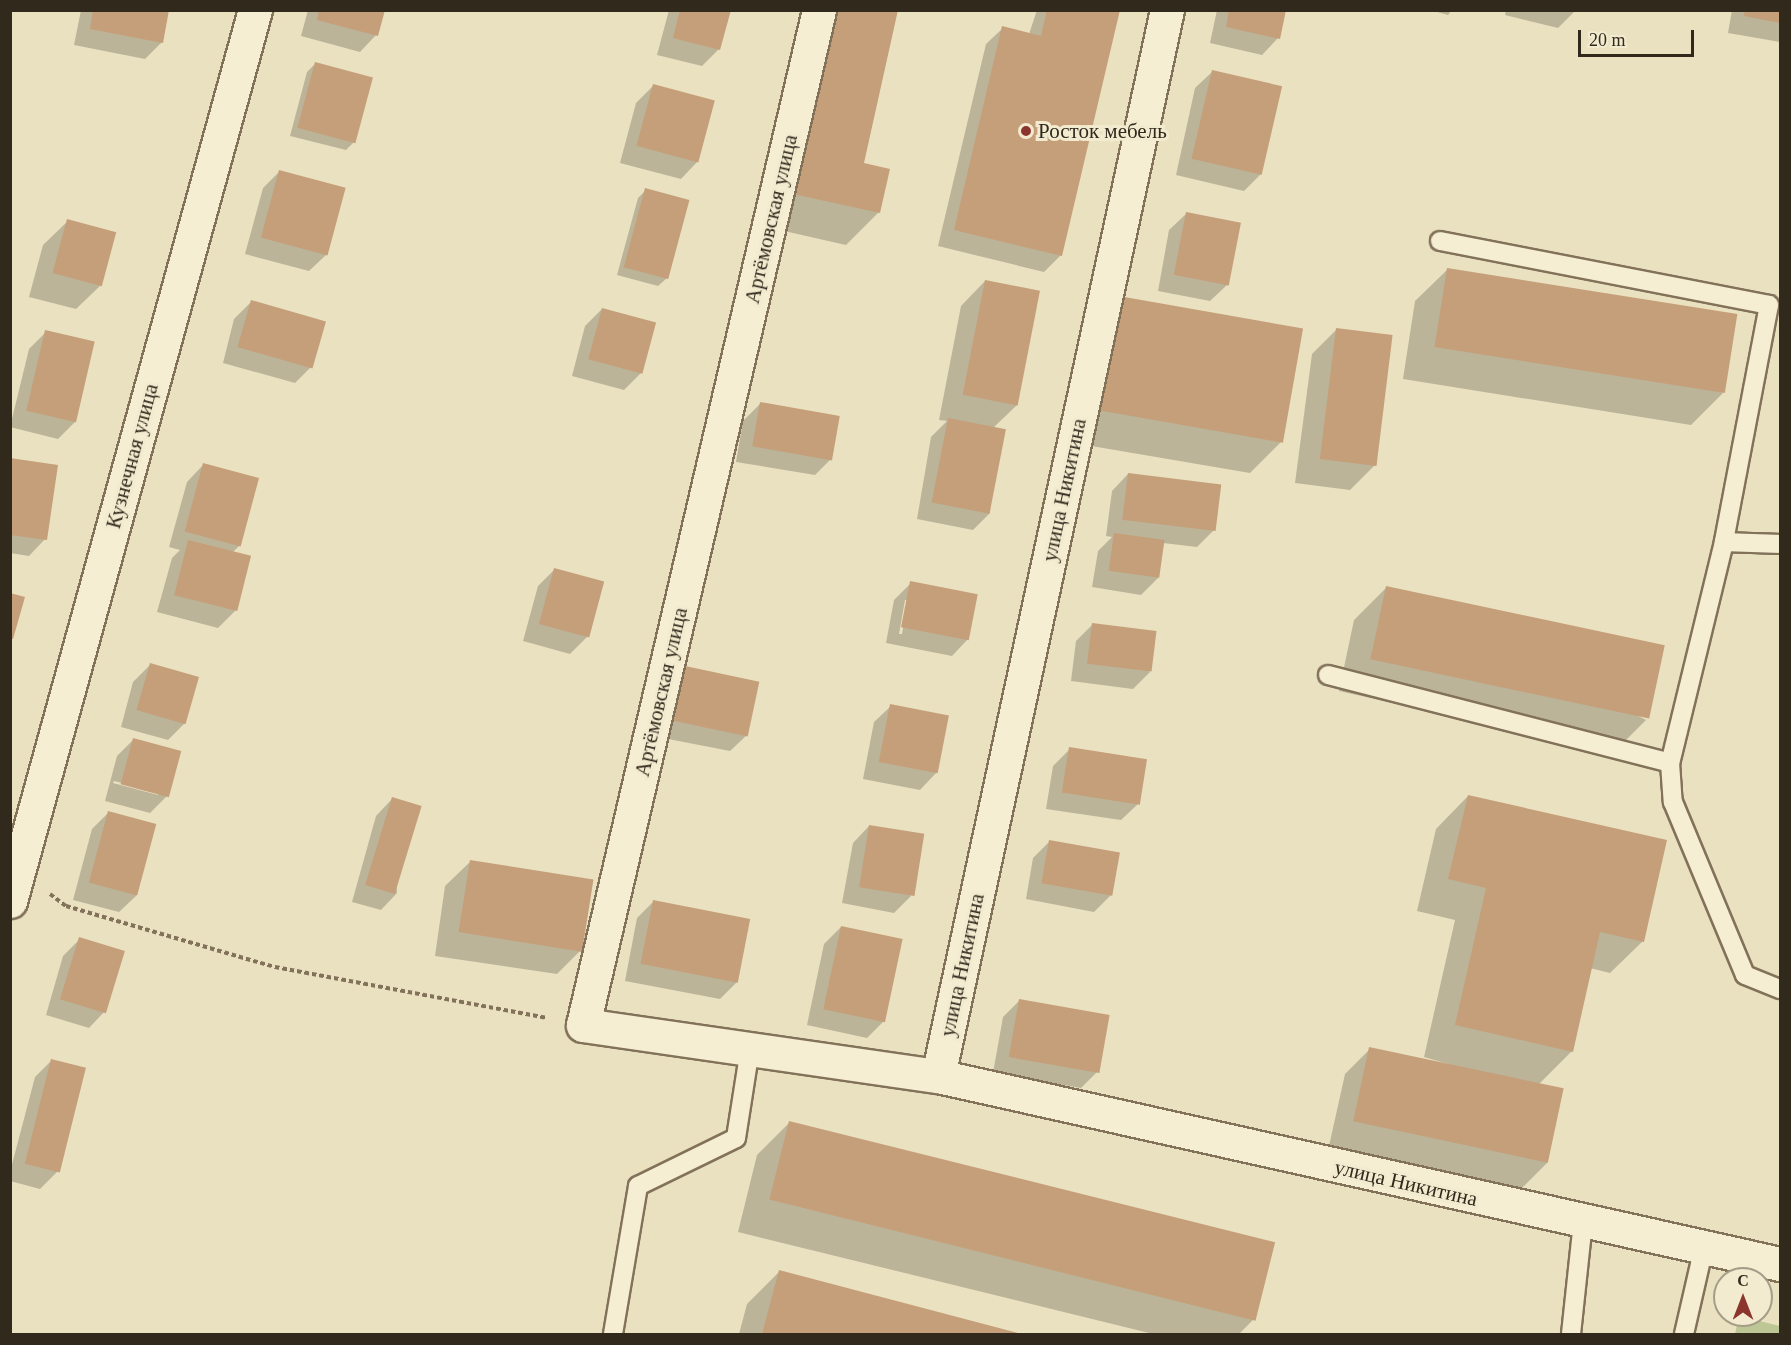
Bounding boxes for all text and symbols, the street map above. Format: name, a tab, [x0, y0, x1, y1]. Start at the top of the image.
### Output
scale bar	[1581, 18, 1696, 56]
text: 20 m	[1589, 30, 1626, 50]
place label: Росток мебель	[1038, 118, 1167, 144]
marker: Росток мебель	[1019, 124, 1033, 138]
street label: Артёмовская улица	[739, 132, 803, 306]
street label: Кузнечная улица	[101, 381, 163, 531]
street label: улица Никитина	[1037, 416, 1091, 564]
street label: Артёмовская улица	[629, 605, 693, 779]
street label: улица Никитина	[935, 891, 989, 1039]
street label: улица Никитина	[1332, 1154, 1480, 1212]
north arrow	[1713, 1267, 1773, 1327]
text: С	[1737, 1272, 1749, 1289]

